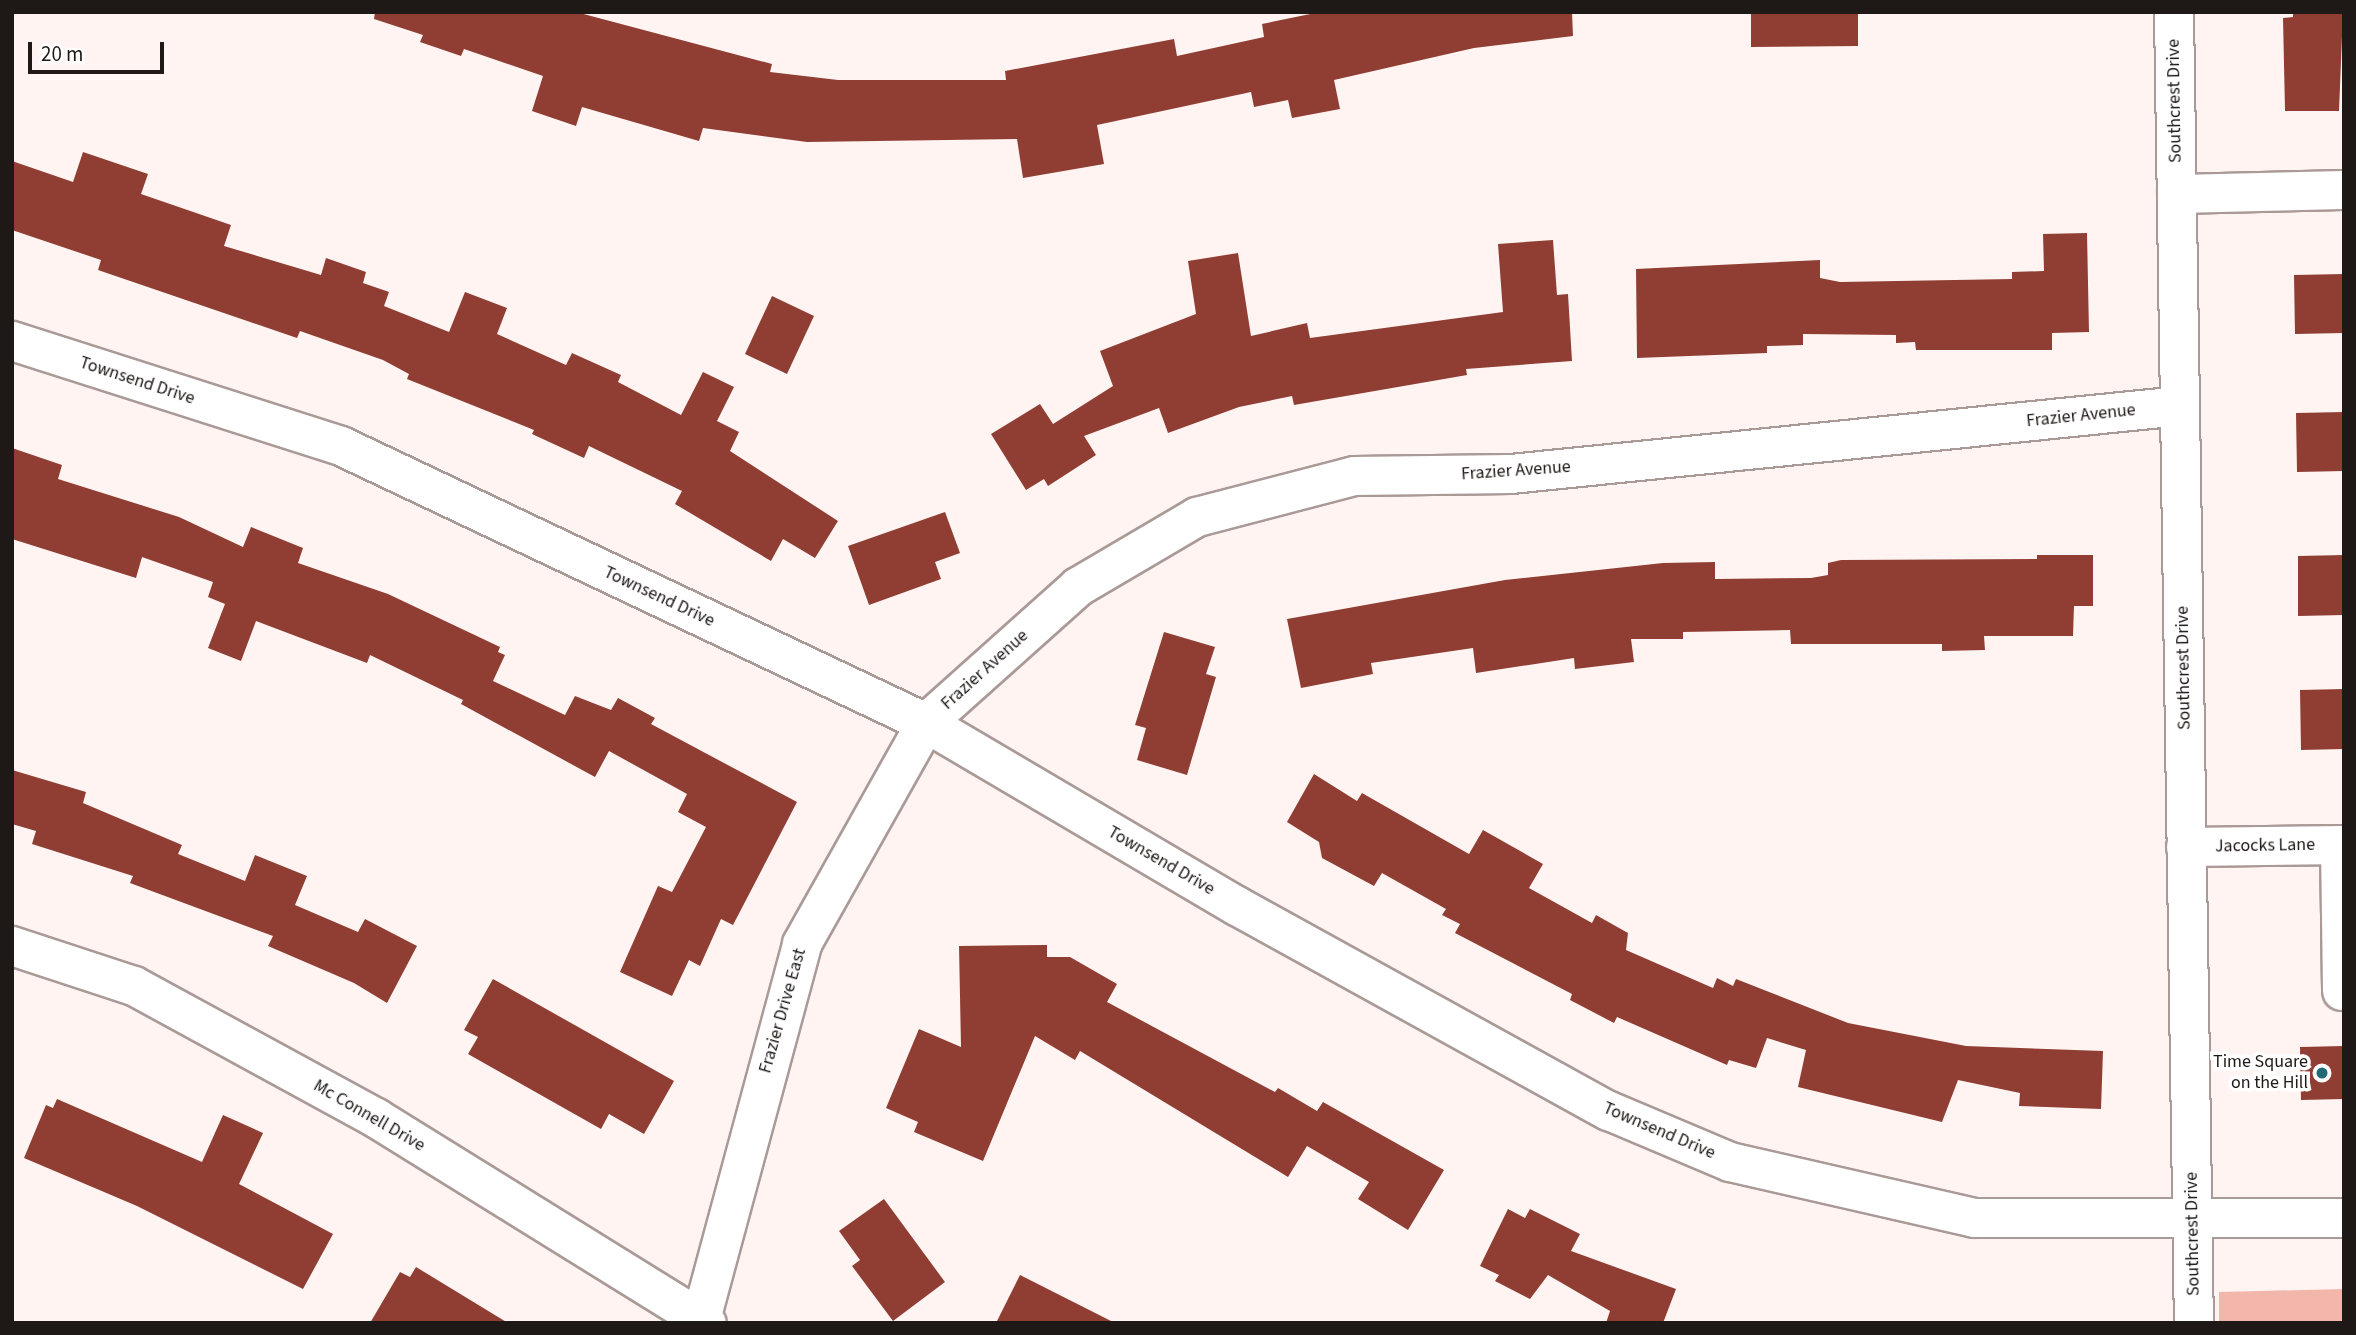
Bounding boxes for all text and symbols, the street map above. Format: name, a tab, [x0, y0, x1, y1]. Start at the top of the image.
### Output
scale bar	[32, 28, 168, 72]
text: 20 m	[41, 39, 83, 69]
street label: Southcrest Drive	[2163, 39, 2187, 163]
street label: Townsend Drive	[77, 352, 197, 410]
street label: Frazier Avenue	[2025, 400, 2137, 432]
street label: Frazier Avenue	[1461, 456, 1571, 486]
street label: Townsend Drive	[600, 562, 718, 632]
street label: Southcrest Drive	[2172, 606, 2196, 730]
street label: Frazier Avenue	[937, 625, 1033, 715]
street label: Townsend Drive	[1104, 822, 1218, 900]
street label: Jacocks Lane	[2215, 834, 2315, 858]
street label: Frazier Drive East	[755, 946, 811, 1076]
place label: Time Square on the Hill	[2213, 1052, 2308, 1094]
marker: Time Square on the Hill	[2314, 1065, 2330, 1081]
street label: Mc Connell Drive	[309, 1075, 429, 1157]
street label: Townsend Drive	[1600, 1098, 1718, 1164]
street label: Southcrest Drive	[2181, 1172, 2205, 1296]

